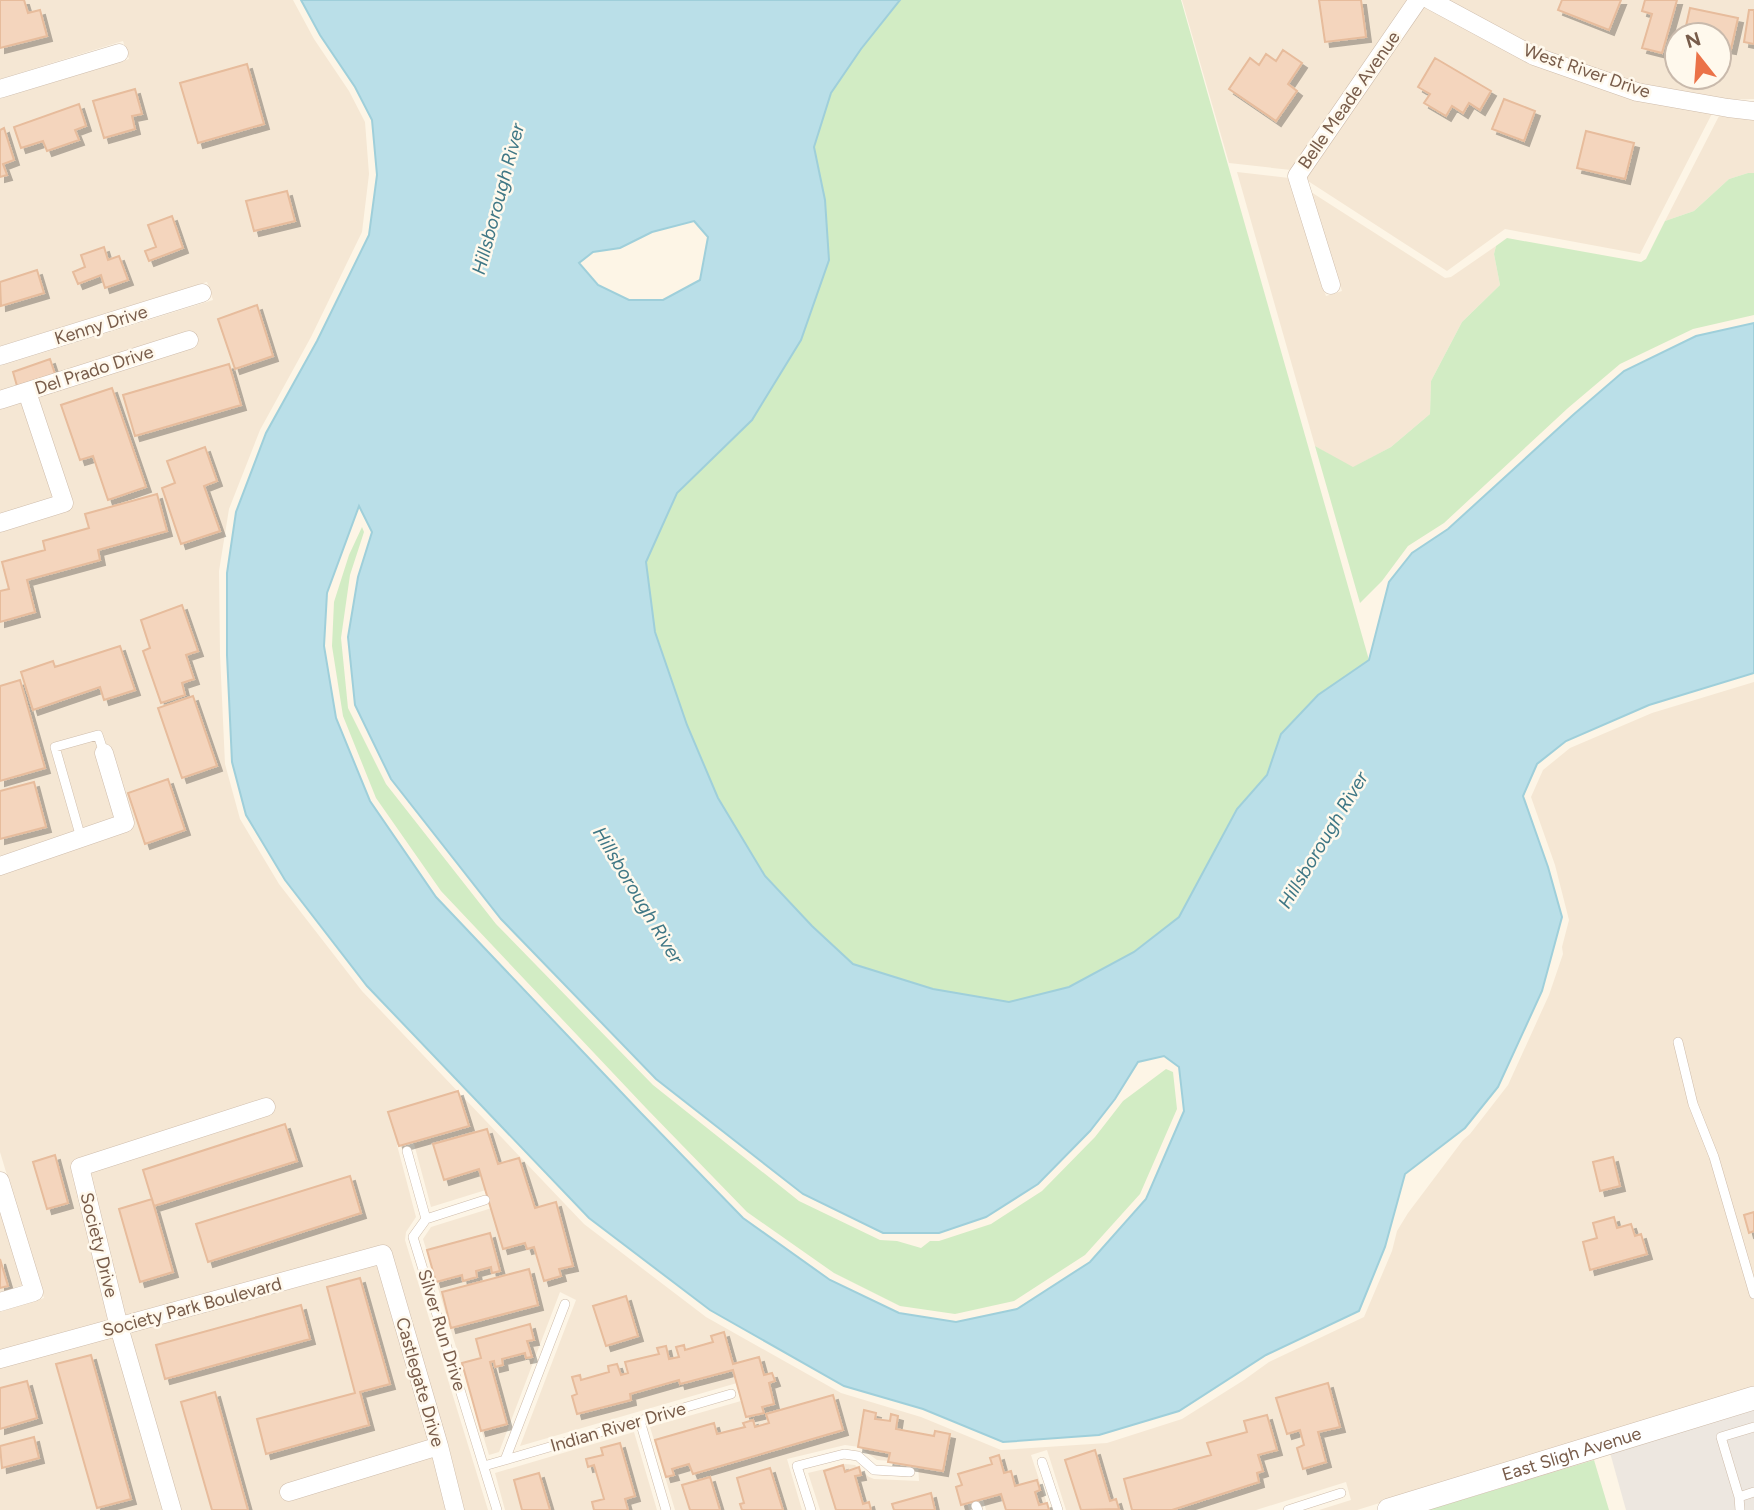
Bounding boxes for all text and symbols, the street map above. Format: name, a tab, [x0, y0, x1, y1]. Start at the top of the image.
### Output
north arrow	[1663, 21, 1733, 91]
street label: Belle Meade Avenue	[1293, 27, 1405, 173]
text: N	[1683, 27, 1704, 53]
street label: West River Drive	[1521, 39, 1653, 103]
water label: Hillsborough River	[467, 120, 529, 277]
street label: Kenny Drive	[52, 300, 150, 350]
street label: Del Prado Drive	[32, 340, 156, 400]
water label: Hillsborough River	[1273, 767, 1373, 913]
water label: Hillsborough River	[588, 822, 688, 968]
street label: Society Drive	[75, 1190, 123, 1300]
street label: Silver Run Drive	[413, 1266, 471, 1394]
street label: Society Park Boulevard	[100, 1272, 284, 1342]
street label: Castlegate Drive	[391, 1315, 449, 1449]
street label: Indian River Drive	[548, 1397, 688, 1457]
street label: East Sligh Avenue	[1499, 1422, 1644, 1486]

